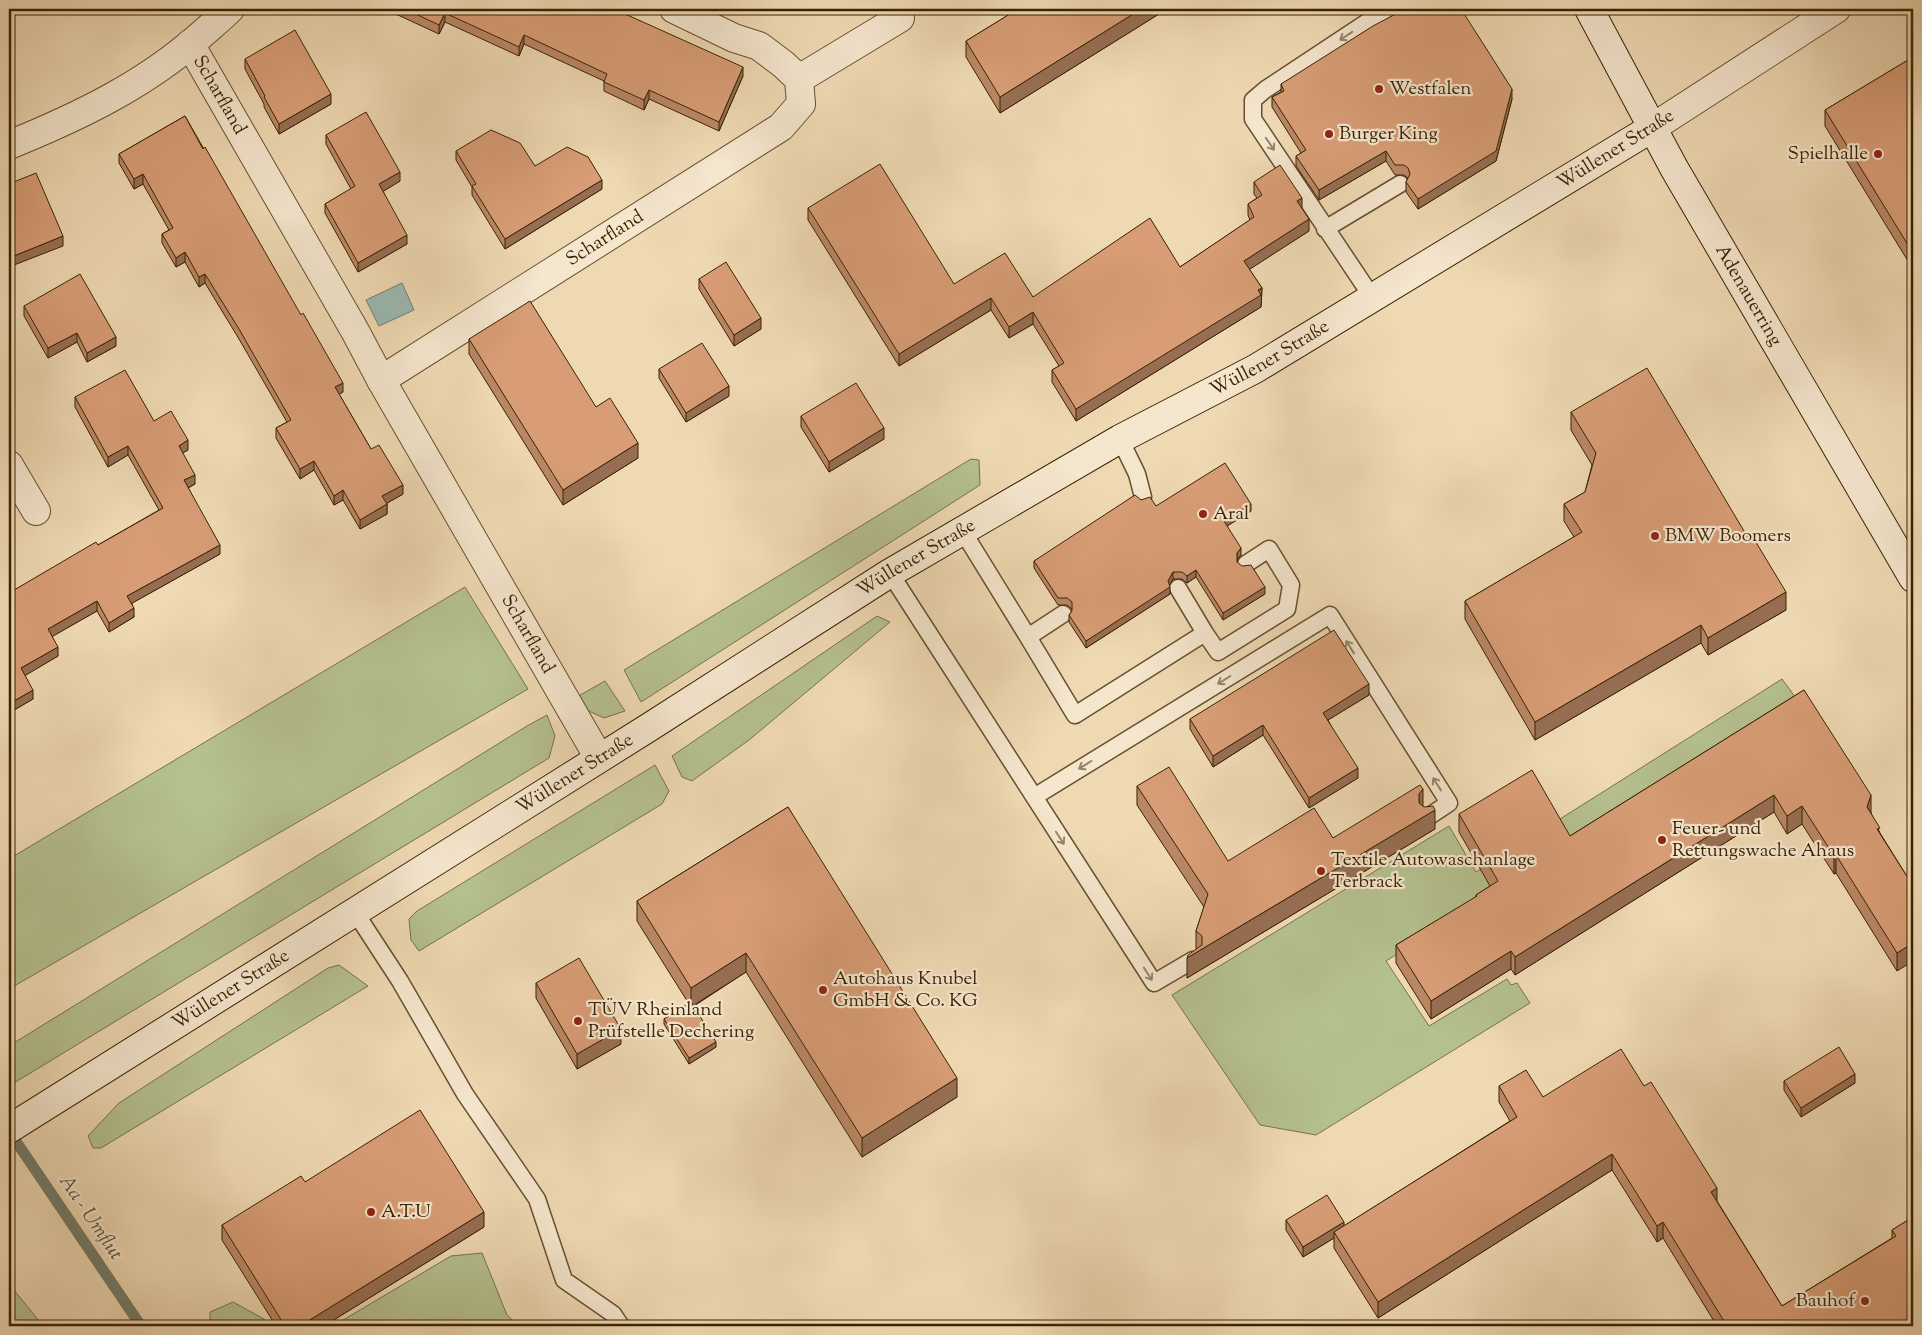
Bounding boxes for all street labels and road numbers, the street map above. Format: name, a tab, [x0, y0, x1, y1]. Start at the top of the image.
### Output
street label: Scharfland	[186, 50, 253, 140]
street label: Wüllener Straße	[1552, 103, 1680, 197]
street label: Scharfland	[561, 203, 649, 273]
street label: Adenauerring	[1708, 240, 1789, 351]
street label: Wüllener Straße	[1205, 313, 1335, 404]
street label: Wüllener Straße	[852, 512, 981, 604]
street label: Scharfland	[494, 590, 561, 679]
street label: Wüllener Straße	[511, 727, 639, 821]
street label: Wüllener Straße	[167, 943, 295, 1037]

